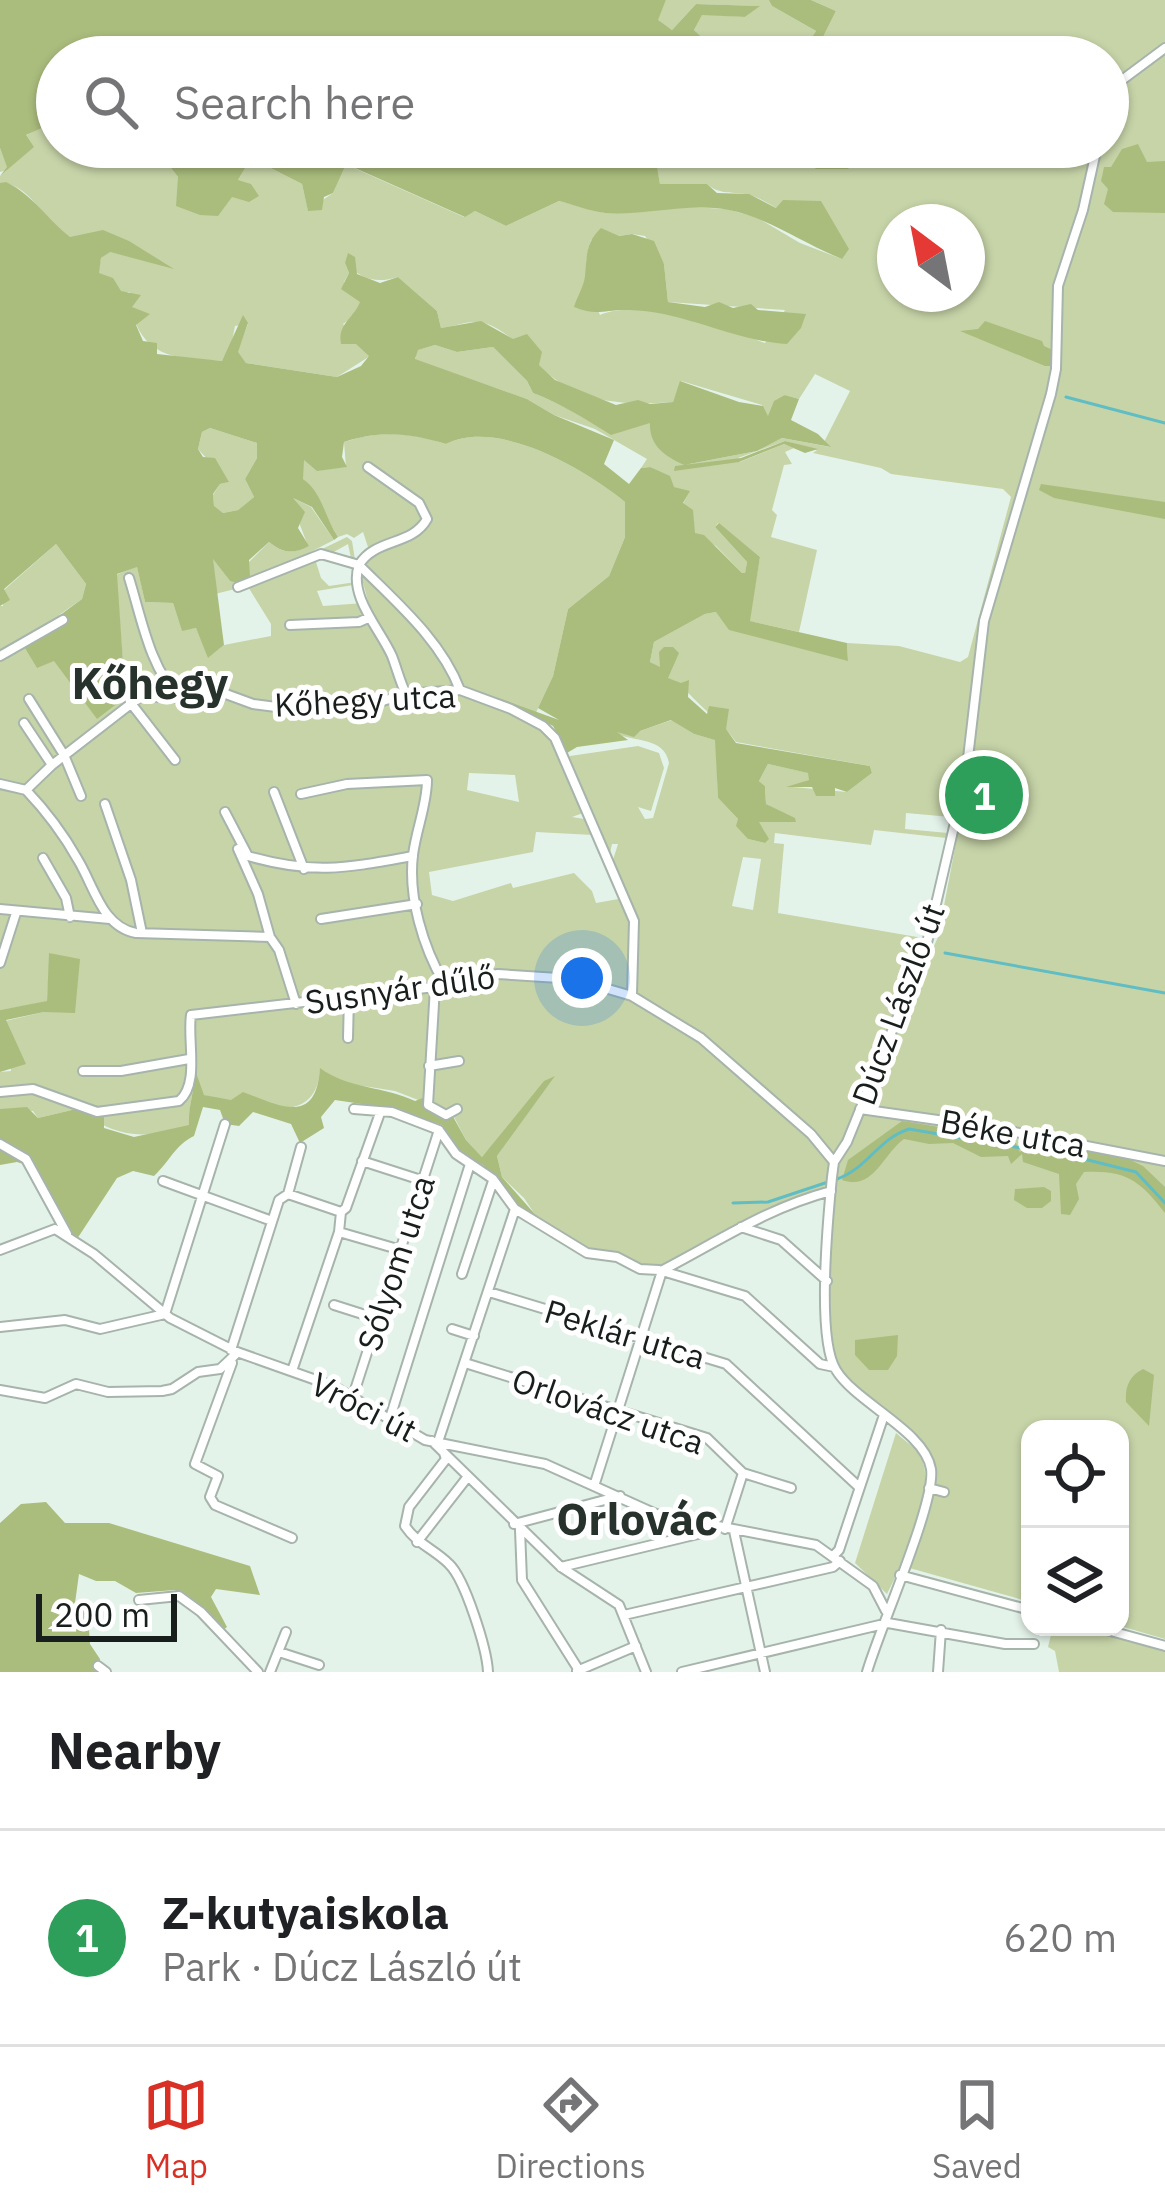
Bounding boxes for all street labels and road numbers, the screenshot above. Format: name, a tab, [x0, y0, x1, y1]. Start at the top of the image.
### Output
street label: Kőhegy utca	[273, 673, 457, 726]
street label: Dúcz László út	[841, 897, 954, 1110]
street label: Susnyár dűlő	[302, 954, 498, 1023]
street label: Béke utca	[937, 1099, 1089, 1166]
street label: Sólyom utca	[347, 1170, 444, 1356]
street label: Peklár utca	[540, 1289, 711, 1378]
street label: Orlovácz utca	[506, 1358, 710, 1463]
street label: Vróci út	[304, 1362, 424, 1451]

